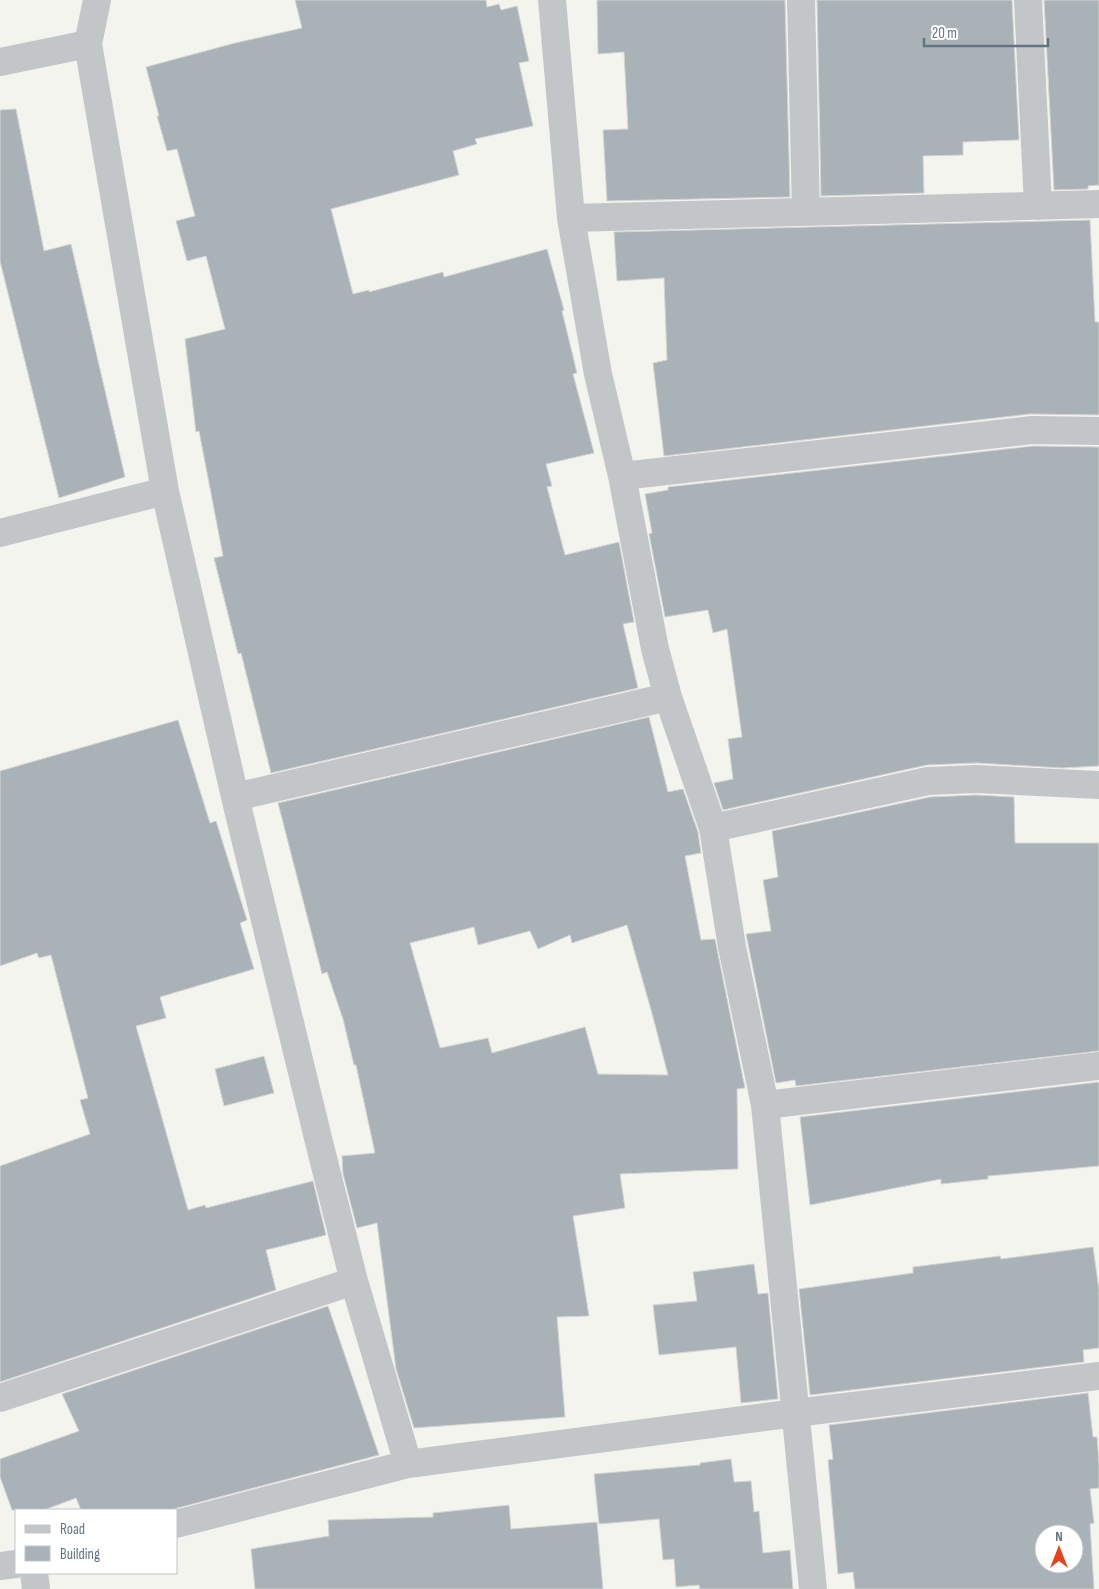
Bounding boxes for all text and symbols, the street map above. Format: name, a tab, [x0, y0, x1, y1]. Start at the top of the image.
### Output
scale bar	[924, 15, 1048, 47]
text: 20 m	[932, 24, 957, 43]
legend	[15, 1509, 178, 1574]
text: Road	[60, 1520, 85, 1539]
north arrow	[1034, 1524, 1084, 1574]
text: N	[1055, 1528, 1063, 1545]
text: Building	[60, 1545, 100, 1564]

